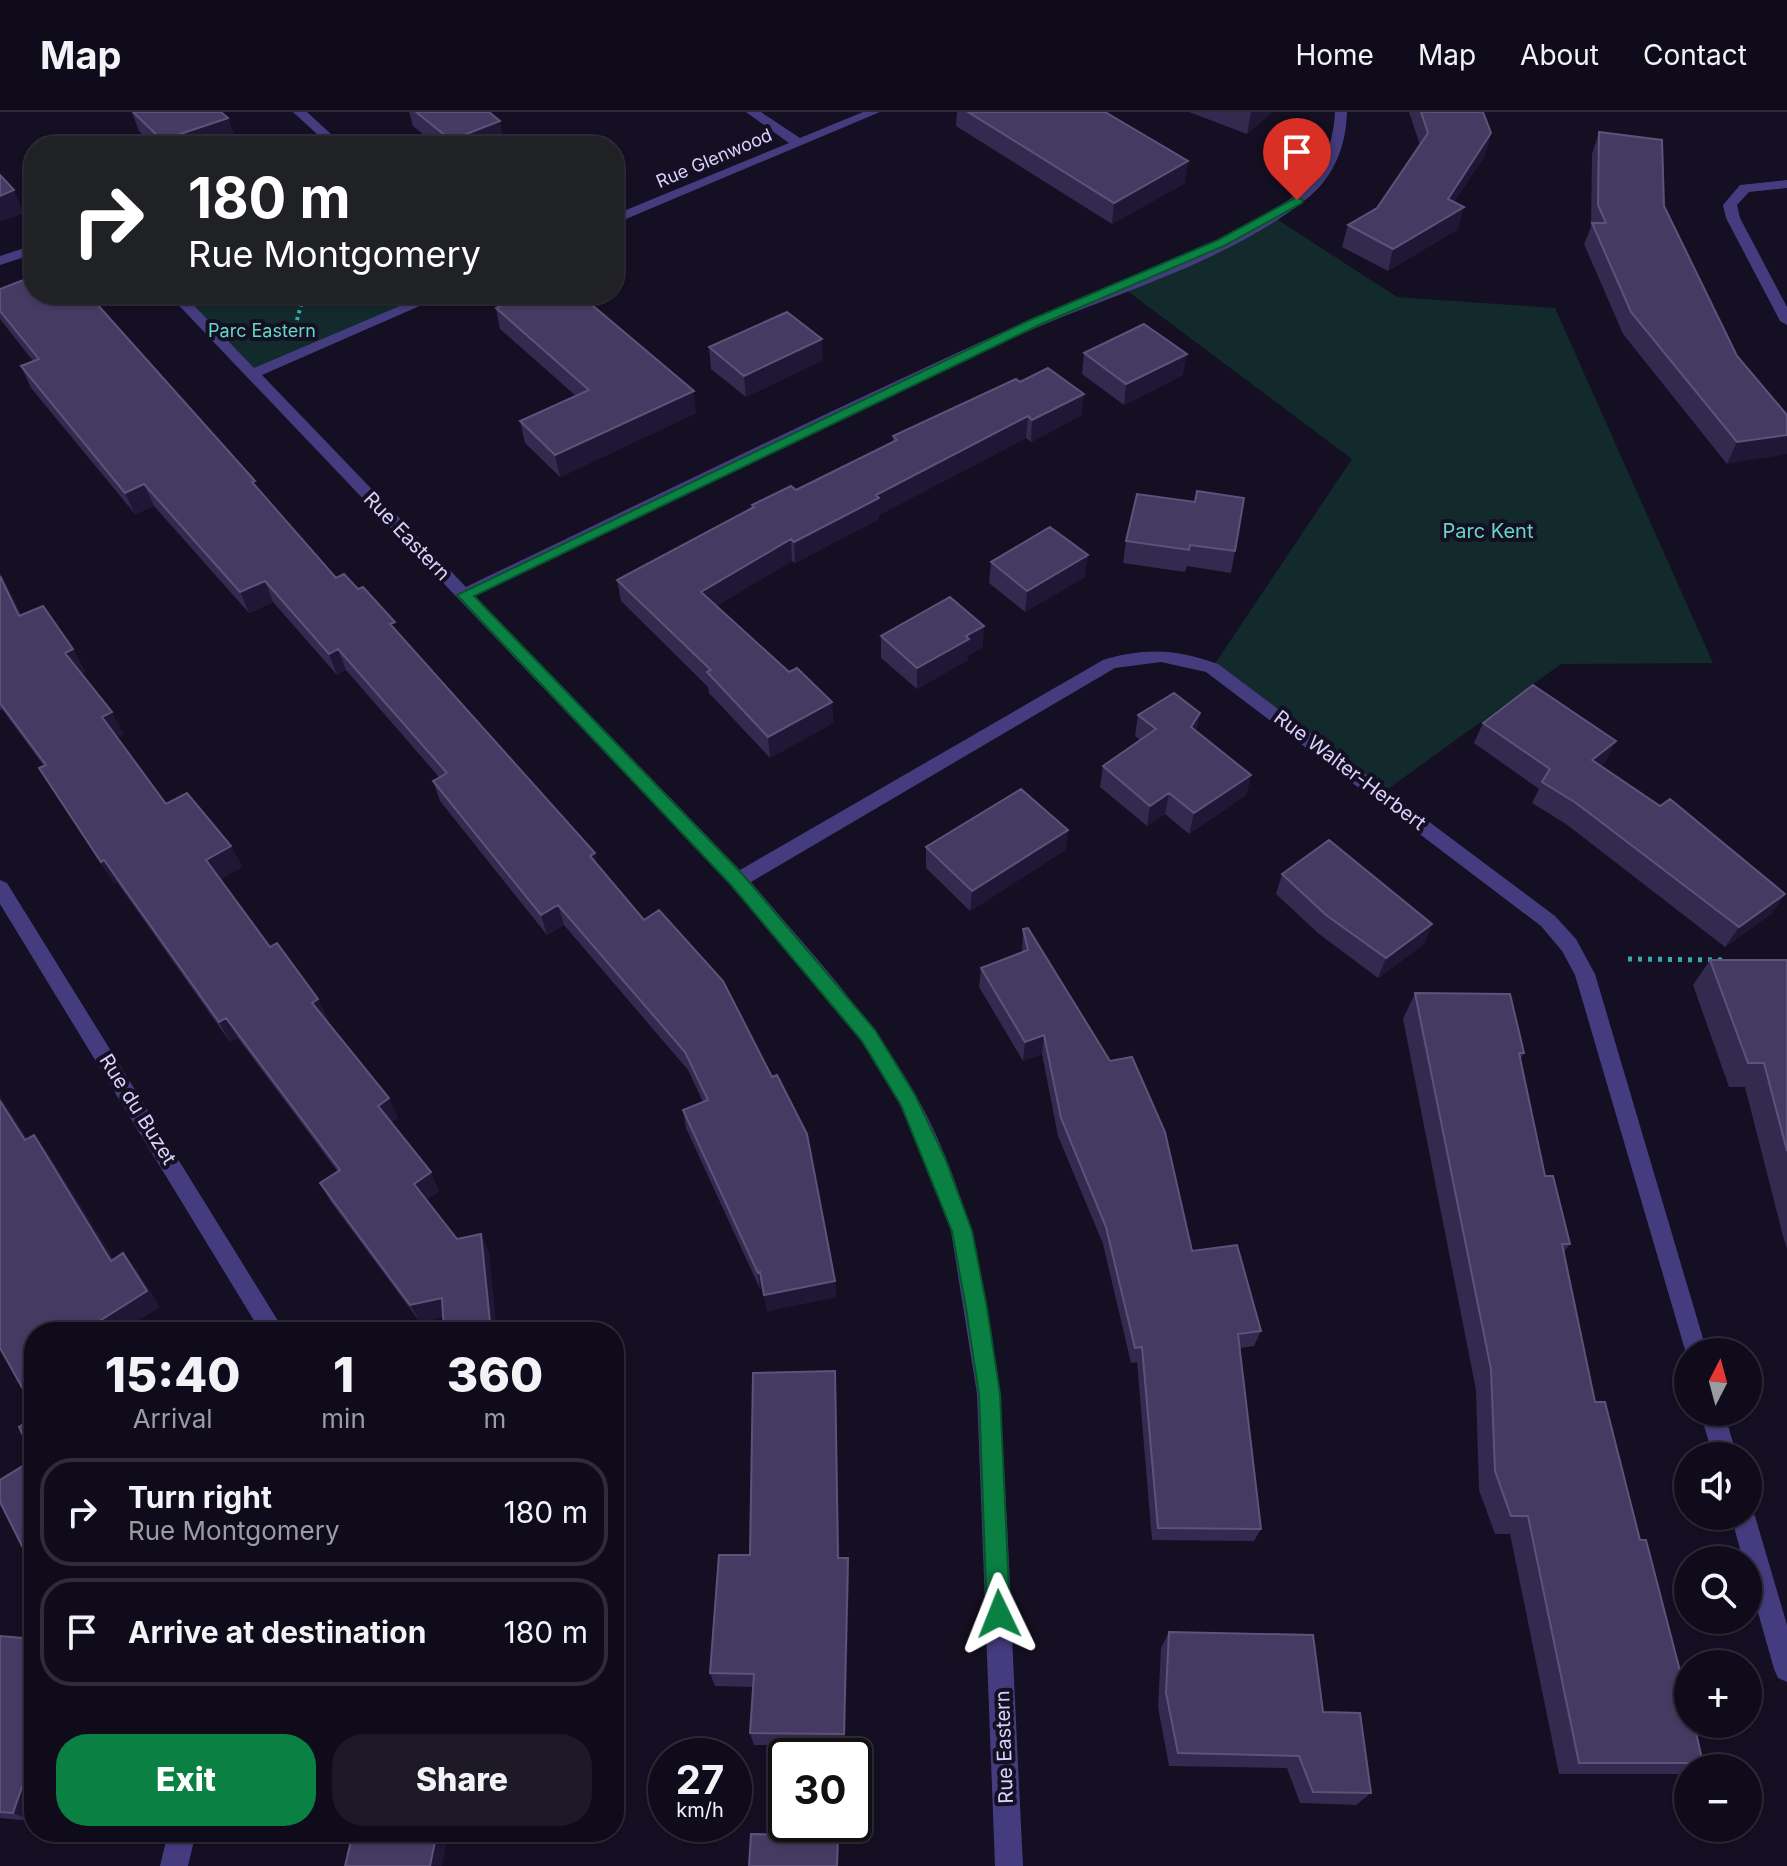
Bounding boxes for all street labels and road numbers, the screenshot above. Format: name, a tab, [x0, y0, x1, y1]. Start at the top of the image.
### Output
street label: Rue Glenwood	[653, 124, 775, 192]
street label: Rue Eastern	[359, 487, 455, 585]
street label: Rue Walter-Herbert	[1269, 705, 1431, 835]
street label: Rue du Buzet	[95, 1049, 182, 1169]
street label: Rue Eastern	[990, 1690, 1018, 1804]

